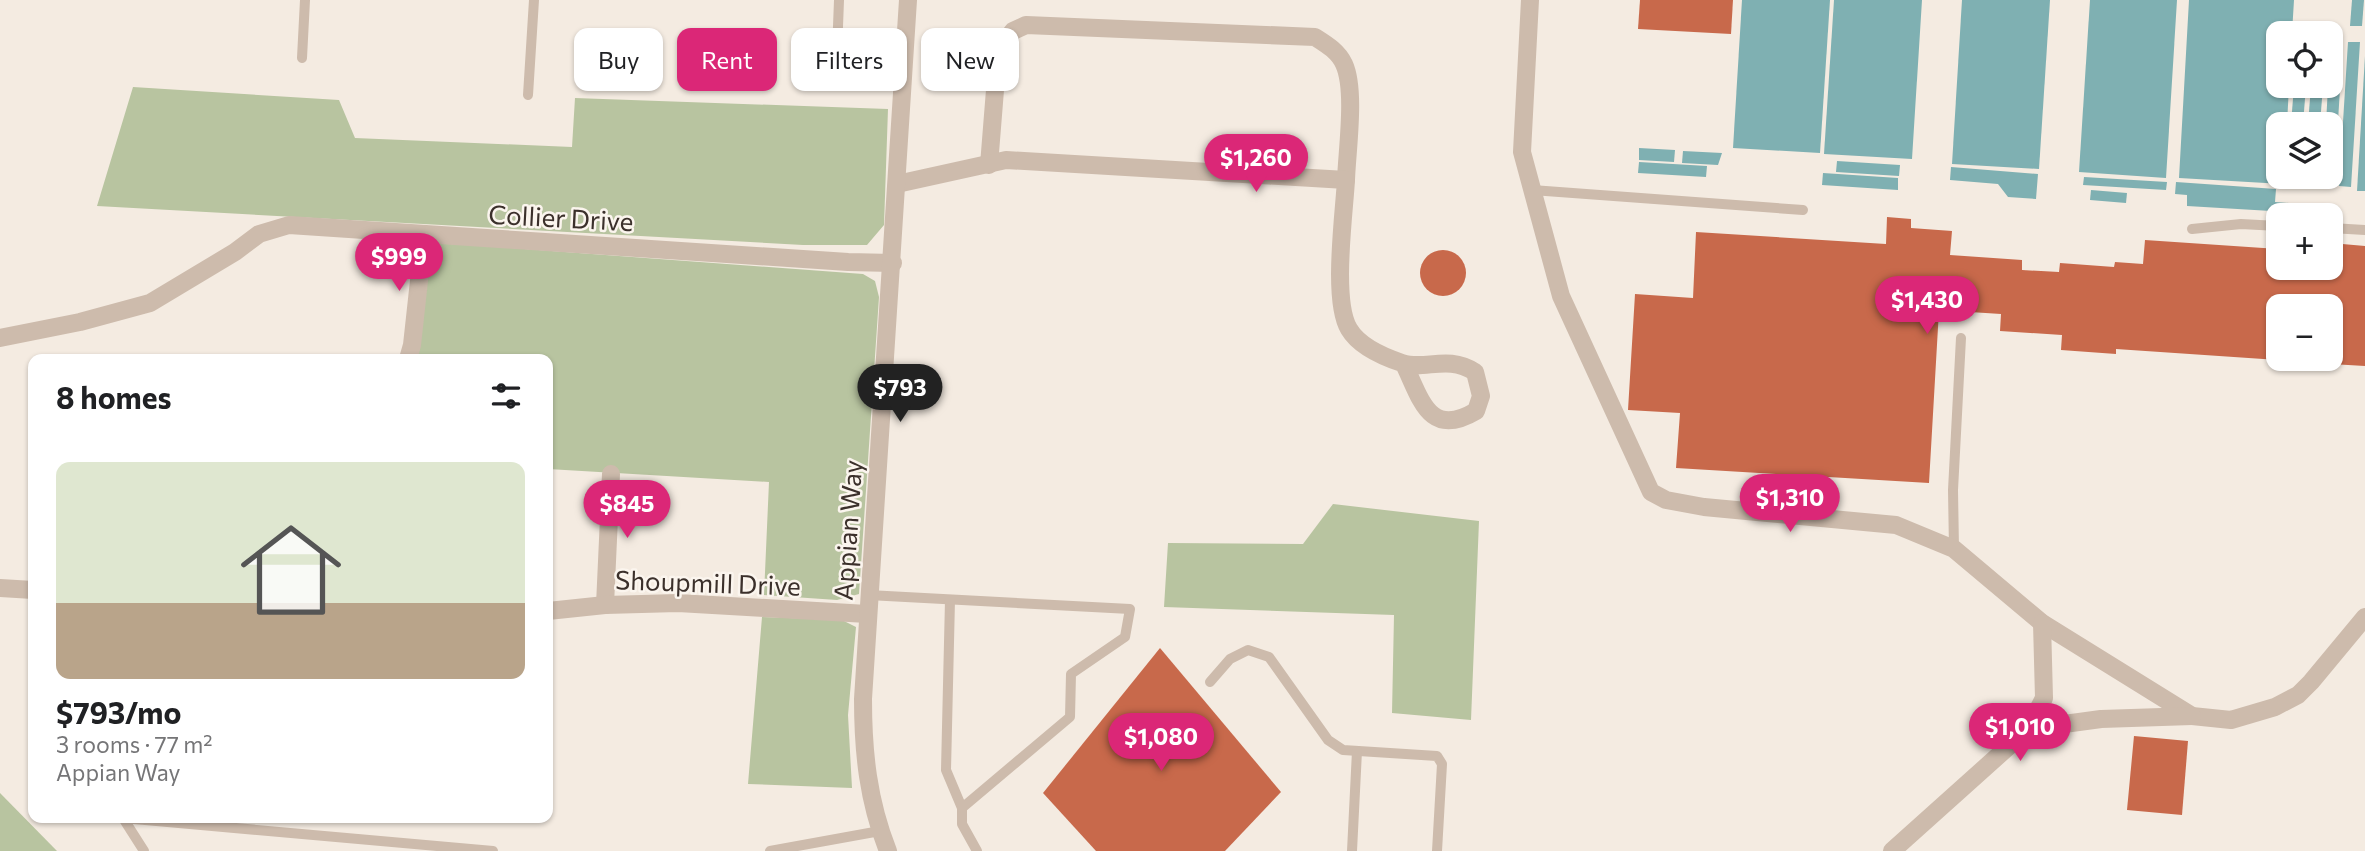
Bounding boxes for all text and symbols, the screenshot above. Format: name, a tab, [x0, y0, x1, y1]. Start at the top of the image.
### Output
map controls	[2266, 21, 2343, 371]
button: locate	[2266, 21, 2343, 98]
chip: Buy	[574, 28, 663, 91]
chip: Rent	[677, 28, 777, 91]
chip: Filters	[791, 28, 907, 91]
chip: New	[921, 28, 1019, 91]
button: layers	[2266, 112, 2343, 189]
pin: $1,260	[1199, 134, 1313, 194]
text: $1,260	[1220, 143, 1292, 171]
street label: Collier Drive	[488, 198, 634, 236]
button: +	[2266, 203, 2343, 280]
pin: $999	[358, 233, 440, 293]
text: $999	[371, 242, 427, 270]
pin: $1,430	[1870, 276, 1984, 336]
text: $1,430	[1891, 285, 1963, 313]
button: −	[2266, 294, 2343, 371]
pin: $793	[859, 364, 941, 424]
text: $793	[873, 373, 927, 401]
icon: filters	[487, 377, 525, 415]
text: 8 homes	[56, 378, 172, 415]
street label: Appian Way	[827, 459, 867, 601]
pin: $1,310	[1733, 475, 1847, 534]
pin: $845	[586, 480, 668, 540]
text: $1,310	[1756, 483, 1824, 511]
text: $845	[600, 489, 654, 517]
icon: home	[228, 507, 354, 633]
street label: Shoupmill Drive	[615, 563, 801, 601]
text: $793/mo	[56, 693, 181, 730]
pin: $1,010	[1963, 704, 2077, 763]
text: $1,010	[1985, 712, 2055, 740]
pin: $1,080	[1104, 714, 1218, 773]
text: $1,080	[1124, 722, 1198, 750]
text: 3 rooms · 77 m²	[56, 730, 213, 758]
text: Appian Way	[56, 758, 181, 786]

